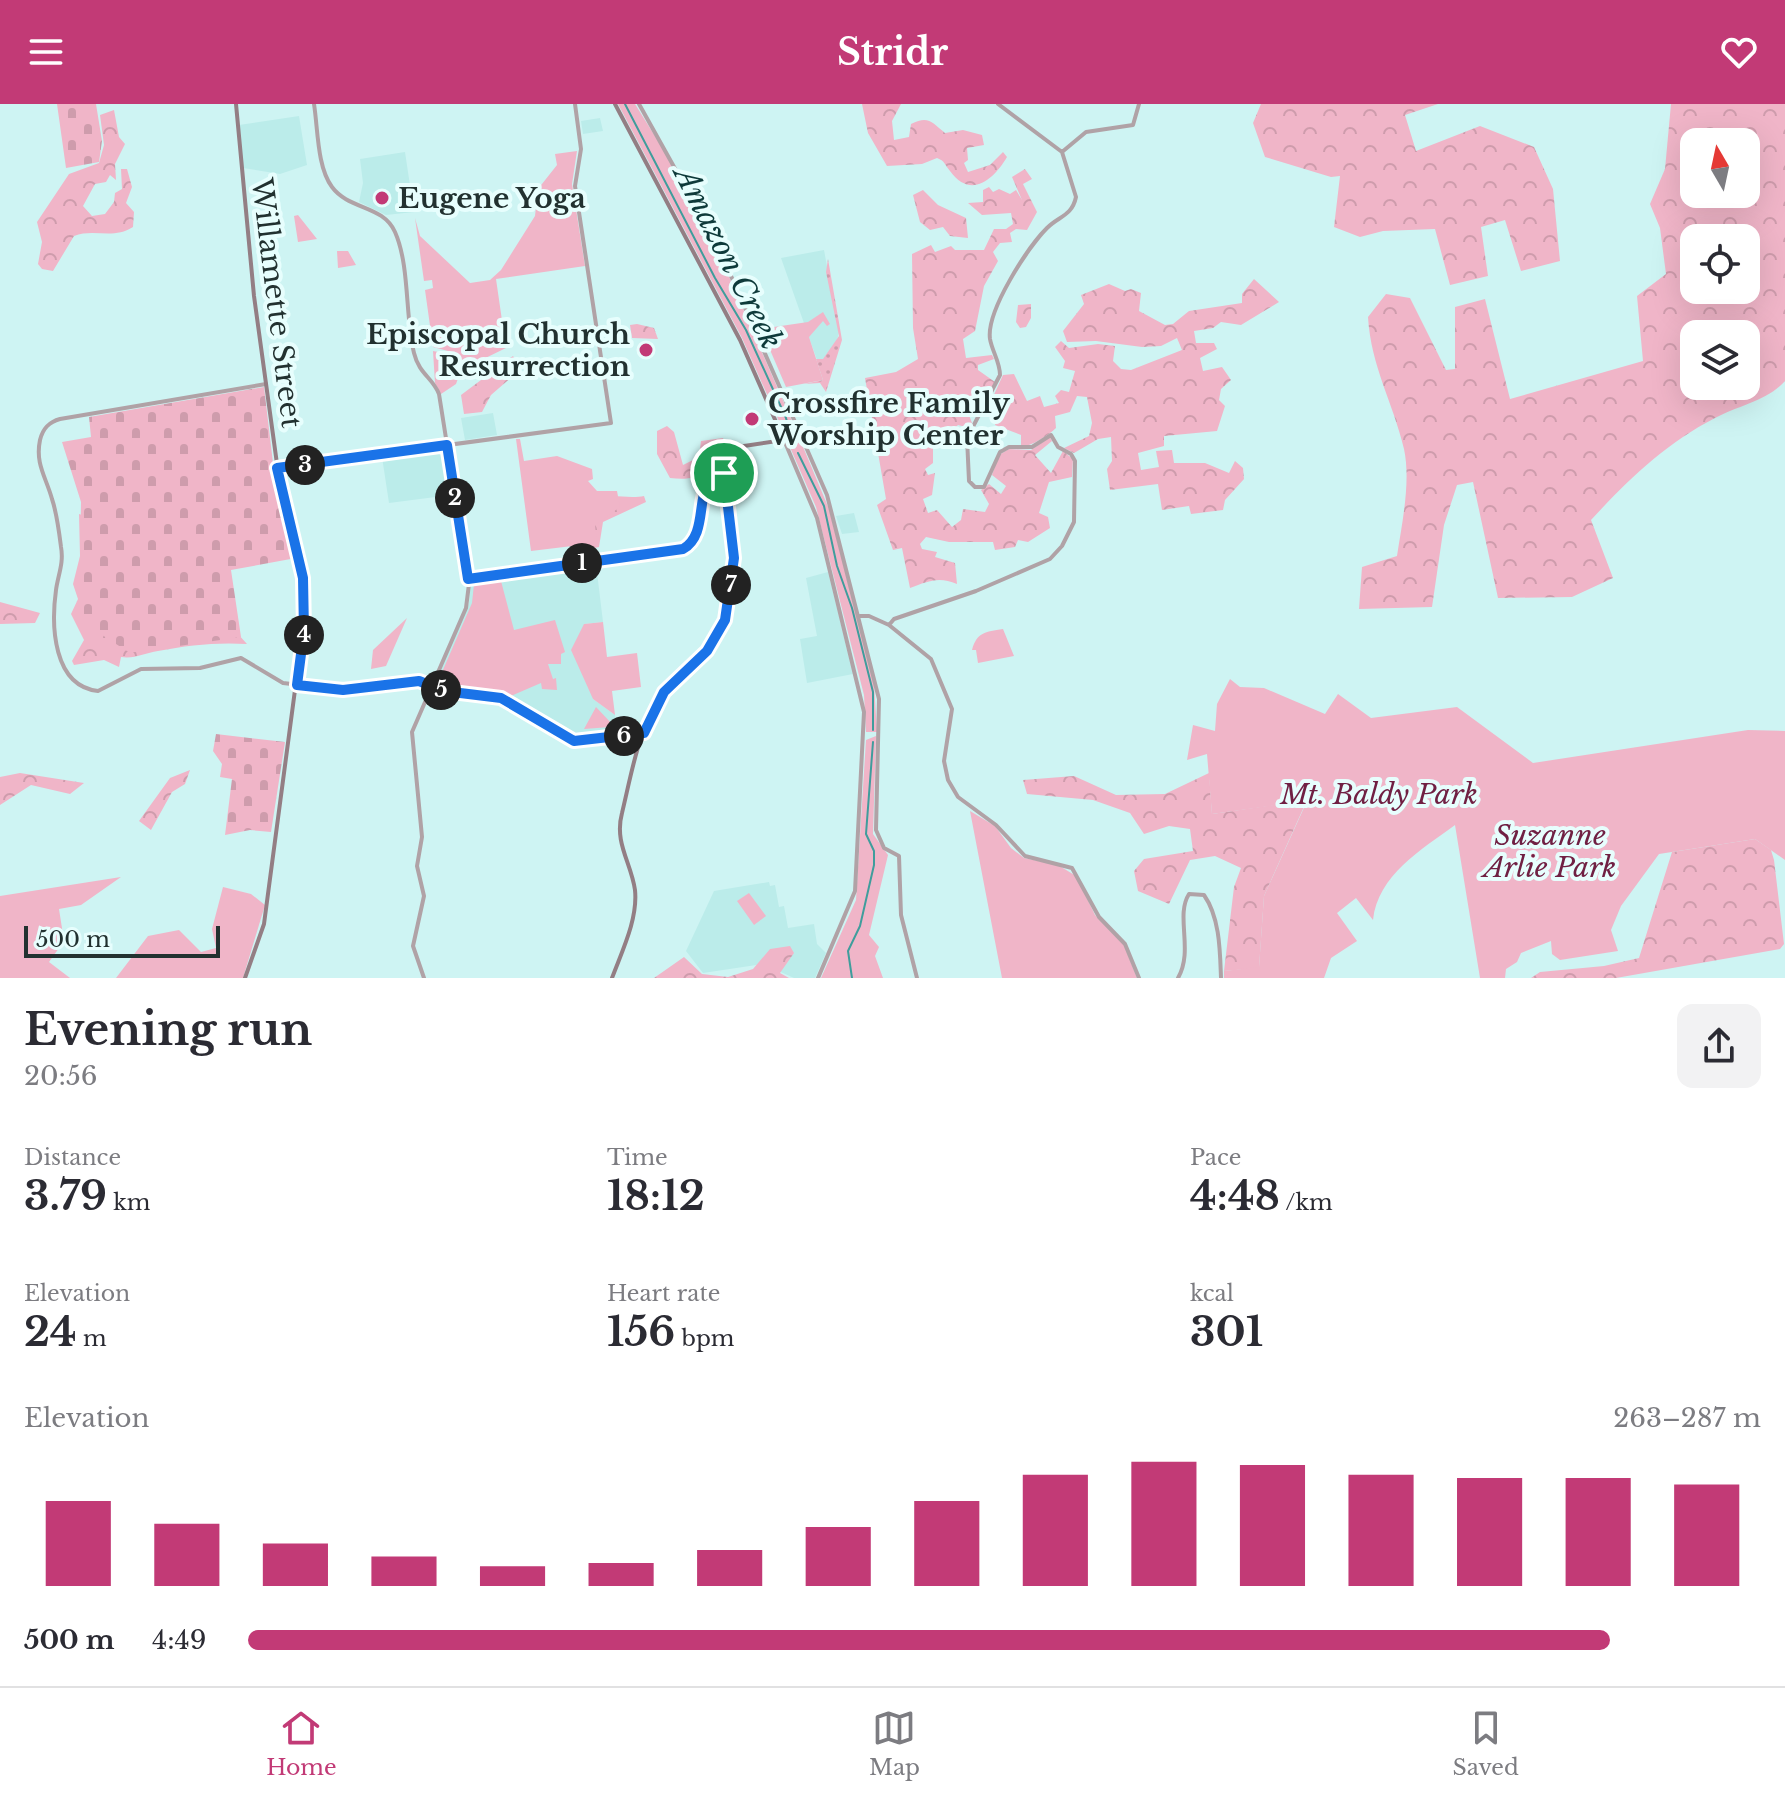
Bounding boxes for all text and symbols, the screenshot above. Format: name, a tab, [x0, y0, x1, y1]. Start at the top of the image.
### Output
icon: menu	[24, 30, 68, 74]
text: Stridr	[837, 30, 948, 75]
icon: heart	[1717, 30, 1761, 74]
north arrow	[1680, 128, 1760, 208]
map controls	[1680, 128, 1760, 400]
water label: Amazon Creek	[665, 157, 790, 355]
street label: Willamette Street	[244, 175, 309, 430]
place label: Eugene Yoga	[398, 181, 586, 216]
marker: Eugene Yoga	[373, 189, 391, 207]
button: locate	[1680, 224, 1760, 304]
place label: Episcopal Church Resurrection	[366, 317, 630, 384]
button: layers	[1680, 320, 1760, 400]
marker: Episcopal Church Resurrection	[637, 341, 655, 359]
place label: Crossfire Family Worship Center	[767, 386, 1011, 453]
marker: Crossfire Family Worship Center	[743, 410, 761, 428]
pin	[690, 439, 758, 507]
pin: 3	[285, 445, 325, 485]
text: 3	[298, 451, 312, 478]
icon: arrive	[702, 451, 746, 495]
pin: 2	[435, 478, 475, 518]
text: 2	[448, 484, 462, 511]
pin: 1	[562, 543, 602, 583]
text: 1	[577, 549, 587, 576]
pin: 7	[711, 565, 751, 605]
text: 7	[725, 571, 737, 598]
pin: 4	[284, 615, 324, 655]
text: 4	[297, 621, 311, 648]
pin: 5	[421, 670, 461, 710]
text: 5	[434, 676, 448, 703]
pin: 6	[604, 716, 644, 756]
text: 6	[617, 722, 631, 749]
park label: Mt. Baldy Park	[1279, 777, 1478, 812]
park label: Suzanne Arlie Park	[1480, 818, 1616, 885]
scale bar	[24, 922, 220, 958]
text: 500 m	[36, 926, 110, 953]
text: Evening run	[24, 1002, 312, 1057]
button: share	[1677, 1004, 1761, 1088]
text: 20:56	[24, 1060, 97, 1092]
text: Distance	[24, 1144, 121, 1171]
text: Time	[607, 1144, 668, 1171]
text: Pace	[1190, 1144, 1241, 1171]
text: 3.79	[24, 1171, 107, 1221]
text: 18:12	[607, 1171, 705, 1221]
text: 4:48	[1190, 1171, 1280, 1221]
text: km	[107, 1189, 150, 1216]
text: /km	[1280, 1189, 1333, 1216]
text: Elevation	[24, 1280, 130, 1307]
text: Heart rate	[607, 1280, 720, 1307]
text: kcal	[1190, 1280, 1234, 1307]
text: 24	[24, 1307, 77, 1357]
text: 156	[607, 1307, 675, 1357]
text: 301	[1190, 1307, 1263, 1357]
text: m	[77, 1325, 107, 1352]
text: bpm	[675, 1325, 734, 1352]
text: Elevation	[24, 1402, 150, 1434]
text: 263–287 m	[1613, 1402, 1761, 1434]
text: 500 m	[24, 1624, 114, 1656]
text: 4:49	[152, 1624, 207, 1656]
tab: Home	[266, 1706, 337, 1781]
tab: Map	[869, 1706, 920, 1781]
tab: Saved	[1452, 1706, 1519, 1781]

